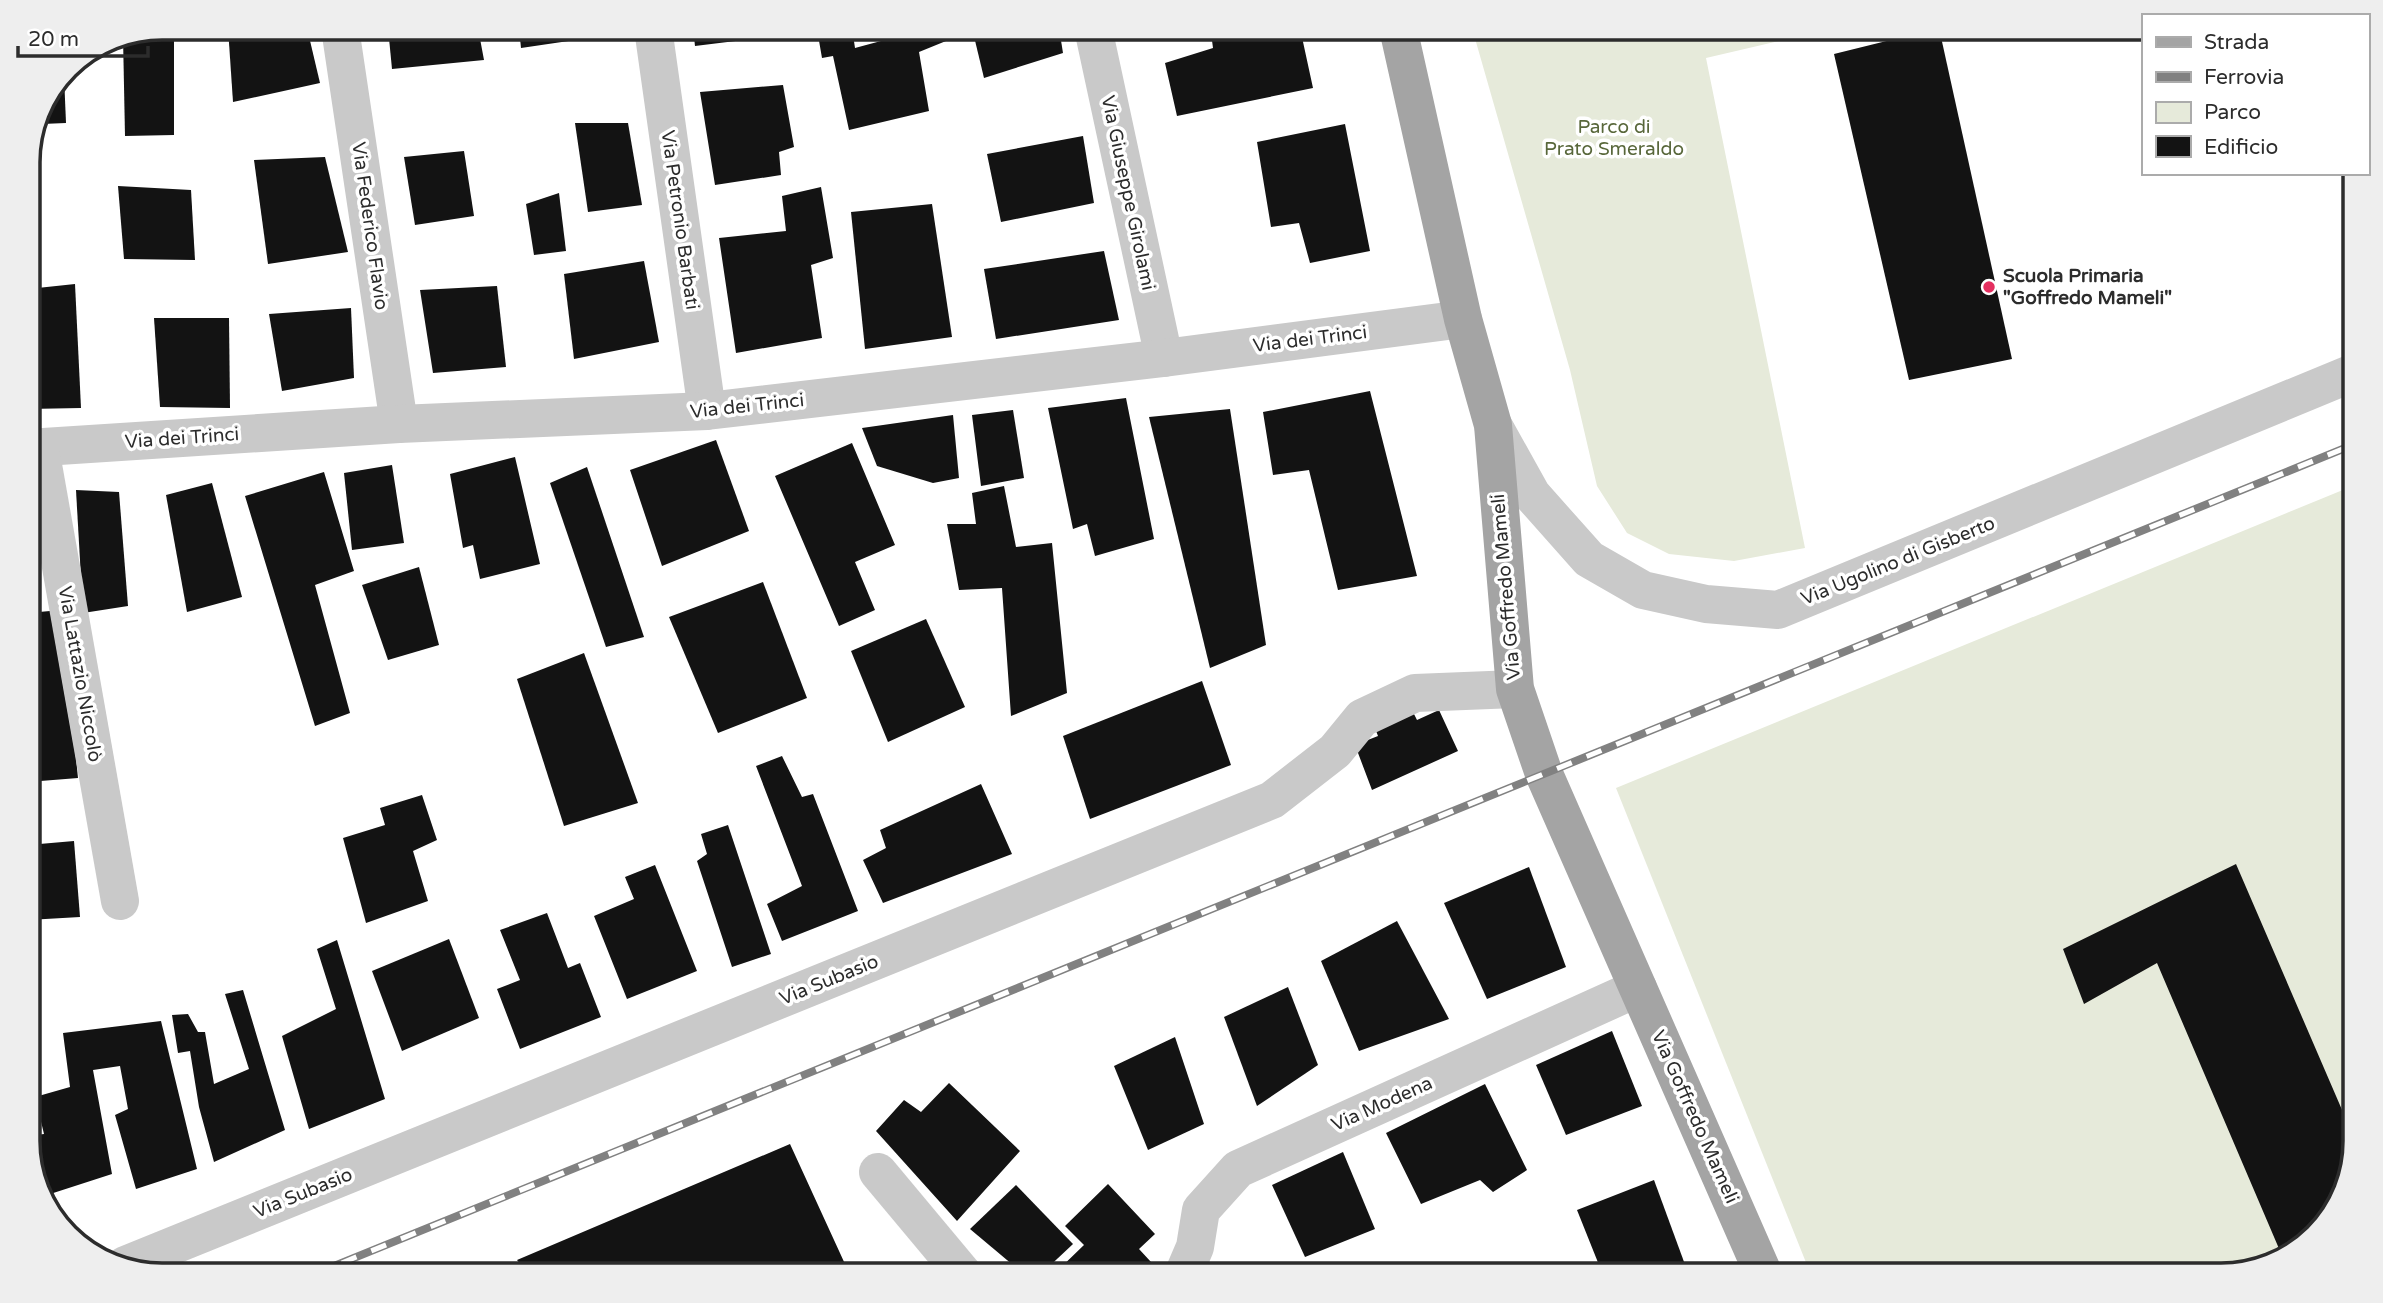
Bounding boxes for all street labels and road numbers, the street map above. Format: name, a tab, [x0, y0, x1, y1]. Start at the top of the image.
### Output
street label: Via Giuseppe Girolami	[1097, 93, 1159, 293]
street label: Via Petronio Barbati	[657, 129, 703, 311]
street label: Via Federico Flavio	[347, 141, 393, 311]
street label: Via dei Trinci	[1252, 321, 1368, 357]
street label: Via dei Trinci	[689, 389, 805, 423]
street label: Via dei Trinci	[124, 423, 240, 453]
street label: Via Goffredo Mameli	[1487, 493, 1525, 681]
street label: Via Ugolino di Gisberto	[1798, 512, 1998, 610]
street label: Via Lattazio Niccolò	[54, 584, 106, 764]
street label: Via Subasio	[776, 950, 882, 1010]
street label: Via Goffredo Mameli	[1647, 1027, 1743, 1207]
street label: Via Modena	[1328, 1072, 1436, 1136]
street label: Via Subasio	[250, 1163, 356, 1223]

